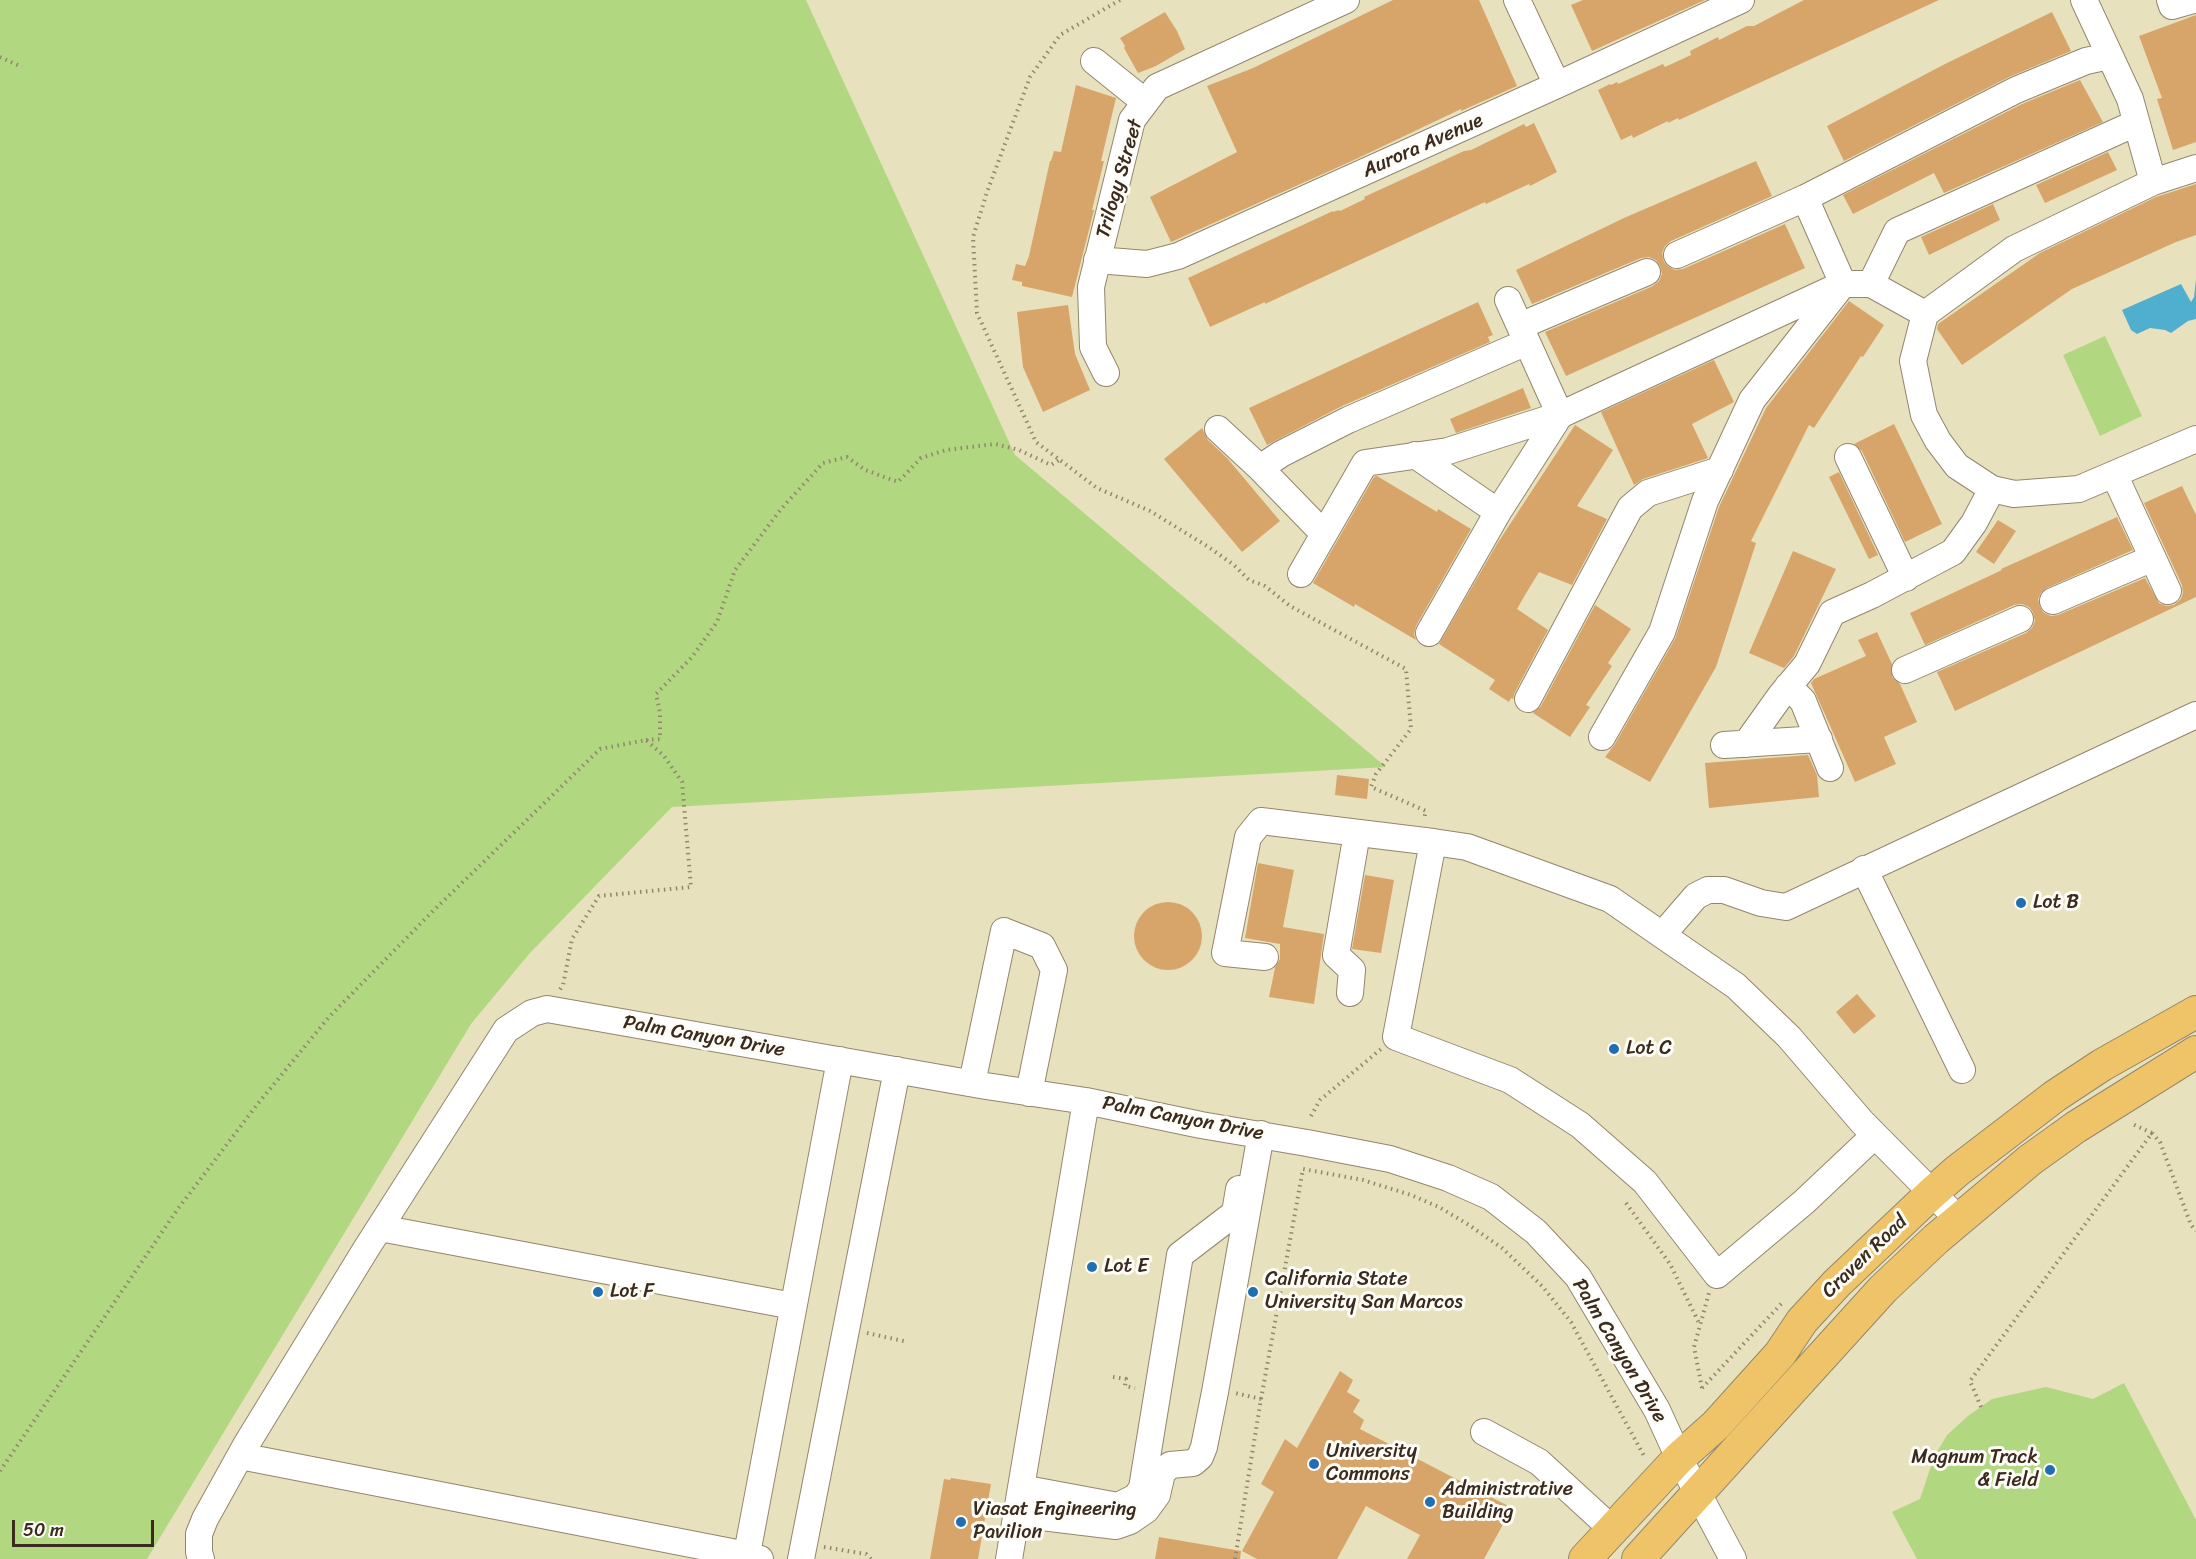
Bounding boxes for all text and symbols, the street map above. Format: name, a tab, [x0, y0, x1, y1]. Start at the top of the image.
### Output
street label: Aurora Avenue	[1359, 109, 1487, 183]
street label: Trilogy Street	[1092, 117, 1148, 241]
place label: Lot B	[2033, 891, 2079, 915]
marker: Lot B	[2014, 896, 2028, 910]
street label: Palm Canyon Drive	[621, 1011, 787, 1063]
place label: Lot C	[1626, 1037, 1672, 1061]
marker: Lot C	[1607, 1042, 1621, 1056]
street label: Palm Canyon Drive	[1100, 1092, 1266, 1146]
street label: Craven Road	[1817, 1210, 1913, 1304]
place label: Lot E	[1104, 1255, 1148, 1279]
marker: Lot E	[1085, 1260, 1099, 1274]
place label: California State University San Marcos	[1265, 1268, 1463, 1315]
street label: Palm Canyon Drive	[1567, 1275, 1671, 1427]
place label: Lot F	[610, 1280, 654, 1304]
marker: Lot F	[591, 1285, 605, 1299]
marker: California State University San Marcos	[1246, 1285, 1260, 1299]
place label: University Commons	[1326, 1440, 1417, 1487]
place label: Magnum Track & Field	[1911, 1446, 2038, 1493]
marker: University Commons	[1307, 1457, 1321, 1471]
marker: Magnum Track & Field	[2043, 1463, 2057, 1477]
place label: Administrative Building	[1442, 1478, 1573, 1525]
marker: Administrative Building	[1423, 1495, 1437, 1509]
place label: Viasat Engineering Pavilion	[973, 1498, 1136, 1545]
scale bar	[15, 1508, 158, 1546]
text: 50 m	[23, 1514, 64, 1546]
marker: Viasat Engineering Pavilion	[954, 1515, 968, 1529]

